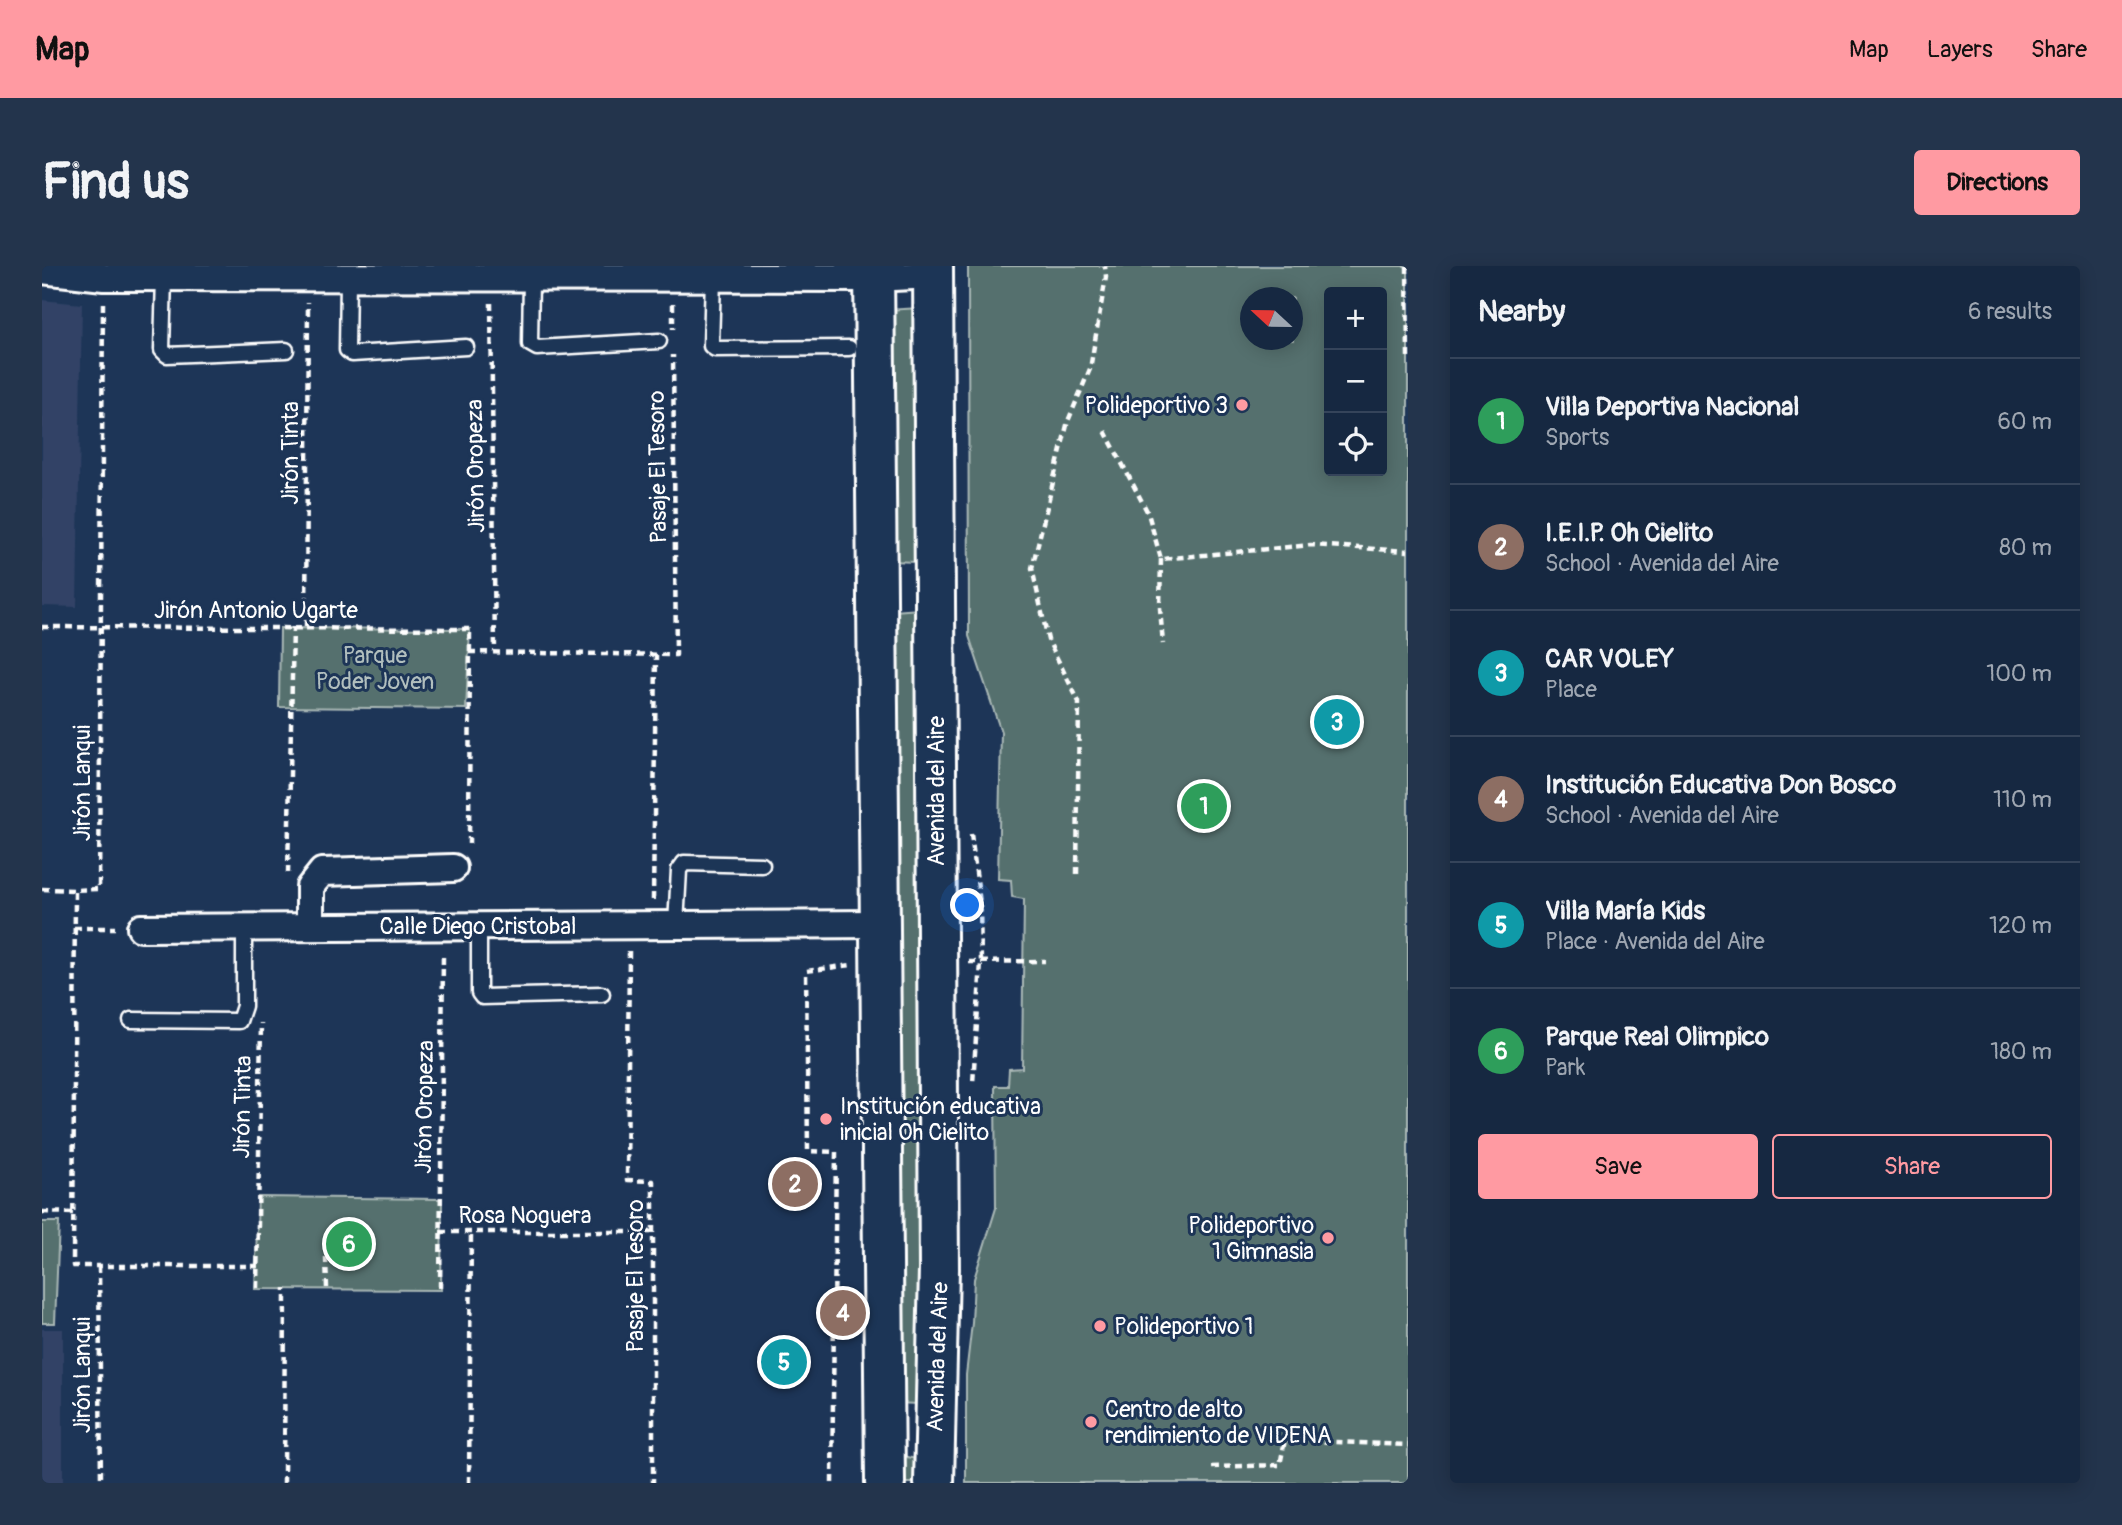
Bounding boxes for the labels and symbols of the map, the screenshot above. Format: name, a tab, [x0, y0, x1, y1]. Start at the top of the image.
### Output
north arrow	[1240, 287, 1303, 350]
street label: Pasaje El Tesoro	[642, 390, 673, 544]
place label: Polideportivo 3	[1085, 391, 1228, 420]
marker: Polideportivo 3	[1234, 397, 1250, 413]
street label: Jirón Oropeza	[460, 399, 491, 533]
street label: Jirón Tinta	[276, 401, 305, 505]
street label: Jirón Antonio Ugarte	[154, 596, 359, 625]
park label: Parque Poder Joven	[316, 641, 434, 696]
pin: 3	[1314, 696, 1360, 748]
street label: Avenida del Aire	[922, 715, 951, 866]
street label: Jirón Lanqui	[68, 725, 97, 841]
pin: 1	[1181, 780, 1227, 832]
your location	[950, 888, 984, 922]
street label: Calle Diego Cristobal	[380, 912, 576, 941]
street label: Jirón Oropeza	[409, 1040, 440, 1174]
street label: Jirón Tinta	[227, 1055, 258, 1159]
place label: Institución educativa inicial Oh Cielito	[840, 1092, 1041, 1147]
marker: Institución educativa inicial Oh Cielito	[818, 1111, 834, 1127]
pin: 2	[772, 1158, 818, 1210]
street label: Pasaje El Tesoro	[621, 1200, 650, 1352]
street label: Rosa Noguera	[459, 1201, 591, 1230]
place label: Polideportivo 1 Gimnasia	[1188, 1211, 1314, 1266]
pin: 6	[326, 1218, 372, 1270]
marker: Polideportivo 1 Gimnasia	[1320, 1230, 1336, 1246]
street label: Avenida del Aire	[920, 1281, 955, 1433]
pin: 4	[820, 1287, 866, 1339]
place label: Polideportivo 1	[1114, 1312, 1254, 1341]
street label: Jirón Lanqui	[68, 1317, 97, 1433]
marker: Polideportivo 1	[1092, 1318, 1108, 1334]
pin: 5	[761, 1336, 807, 1388]
place label: Centro de alto rendimiento de VIDENA	[1105, 1395, 1332, 1450]
marker: Centro de alto rendimiento de VIDENA	[1083, 1414, 1099, 1430]

